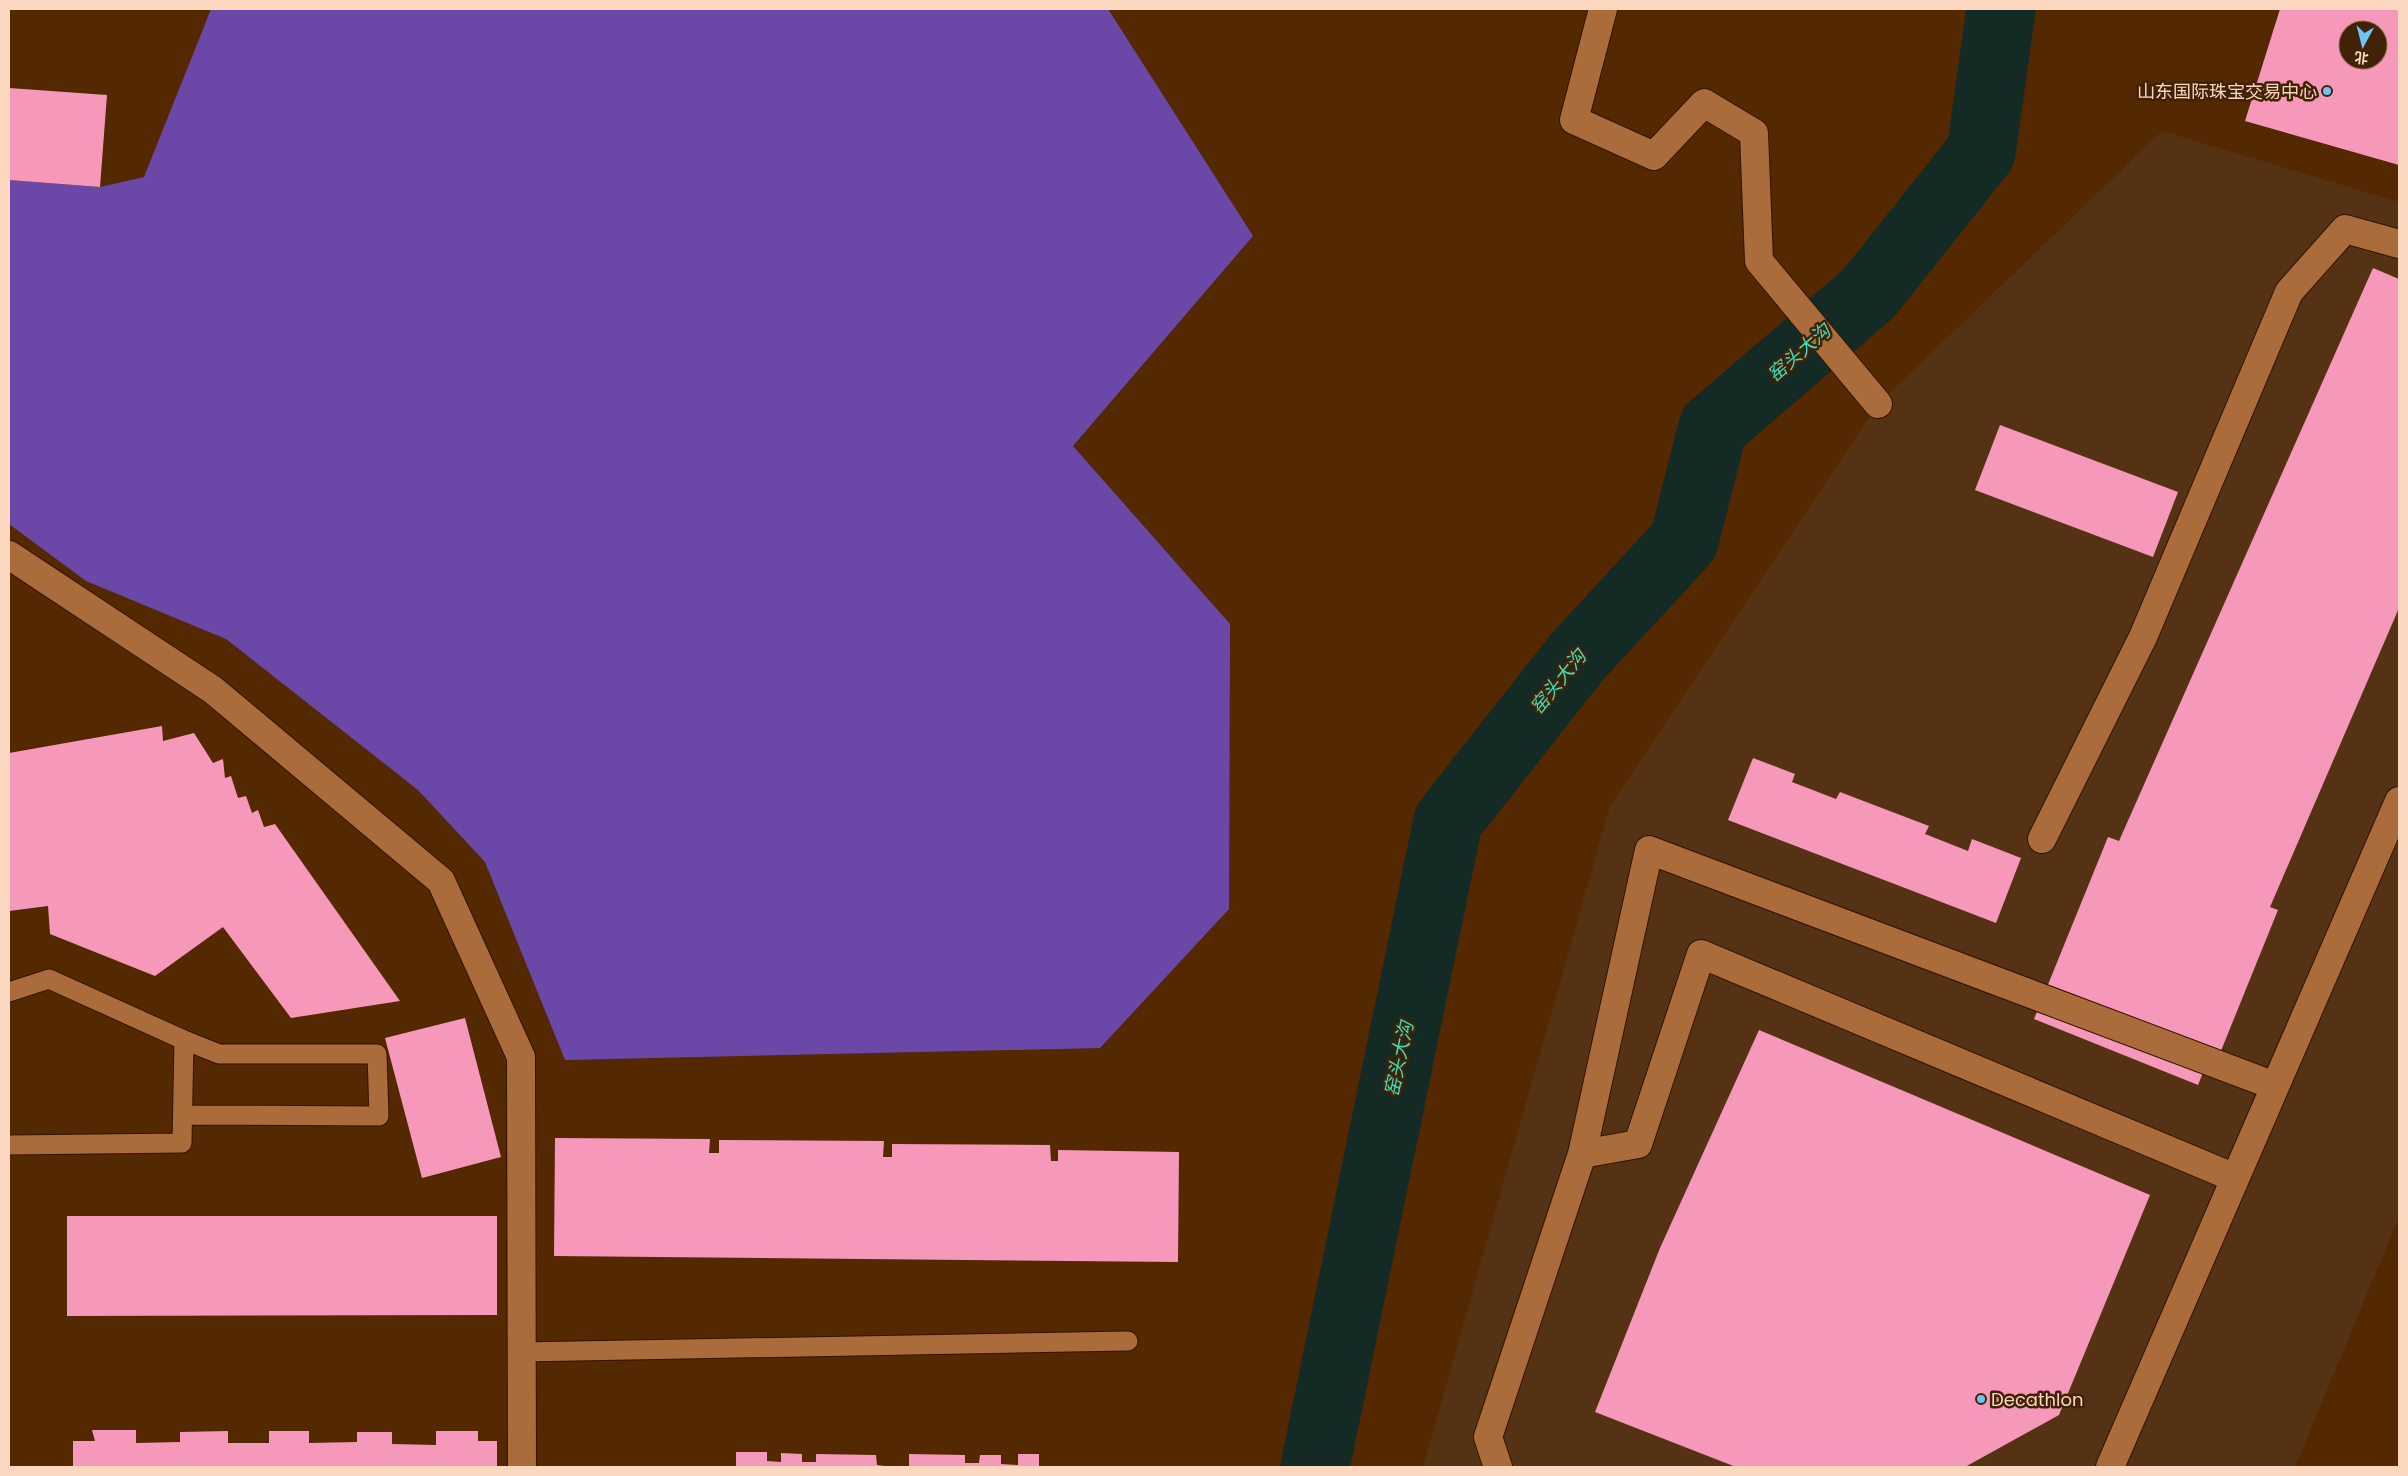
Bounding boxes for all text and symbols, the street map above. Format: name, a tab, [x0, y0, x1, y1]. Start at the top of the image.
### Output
north arrow	[2338, 20, 2388, 70]
text: 北	[2353, 47, 2370, 69]
place label: 山东国际珠宝交易中心	[2137, 79, 2317, 104]
marker: 山东国际珠宝交易中心	[2321, 85, 2333, 97]
water label: 窑头大沟	[1761, 317, 1838, 388]
water label: 窑头大沟	[1524, 642, 1594, 720]
water label: 窑头大沟	[1378, 1017, 1421, 1099]
place label: Decathlon	[1991, 1387, 2084, 1412]
marker: Decathlon	[1975, 1393, 1987, 1405]

